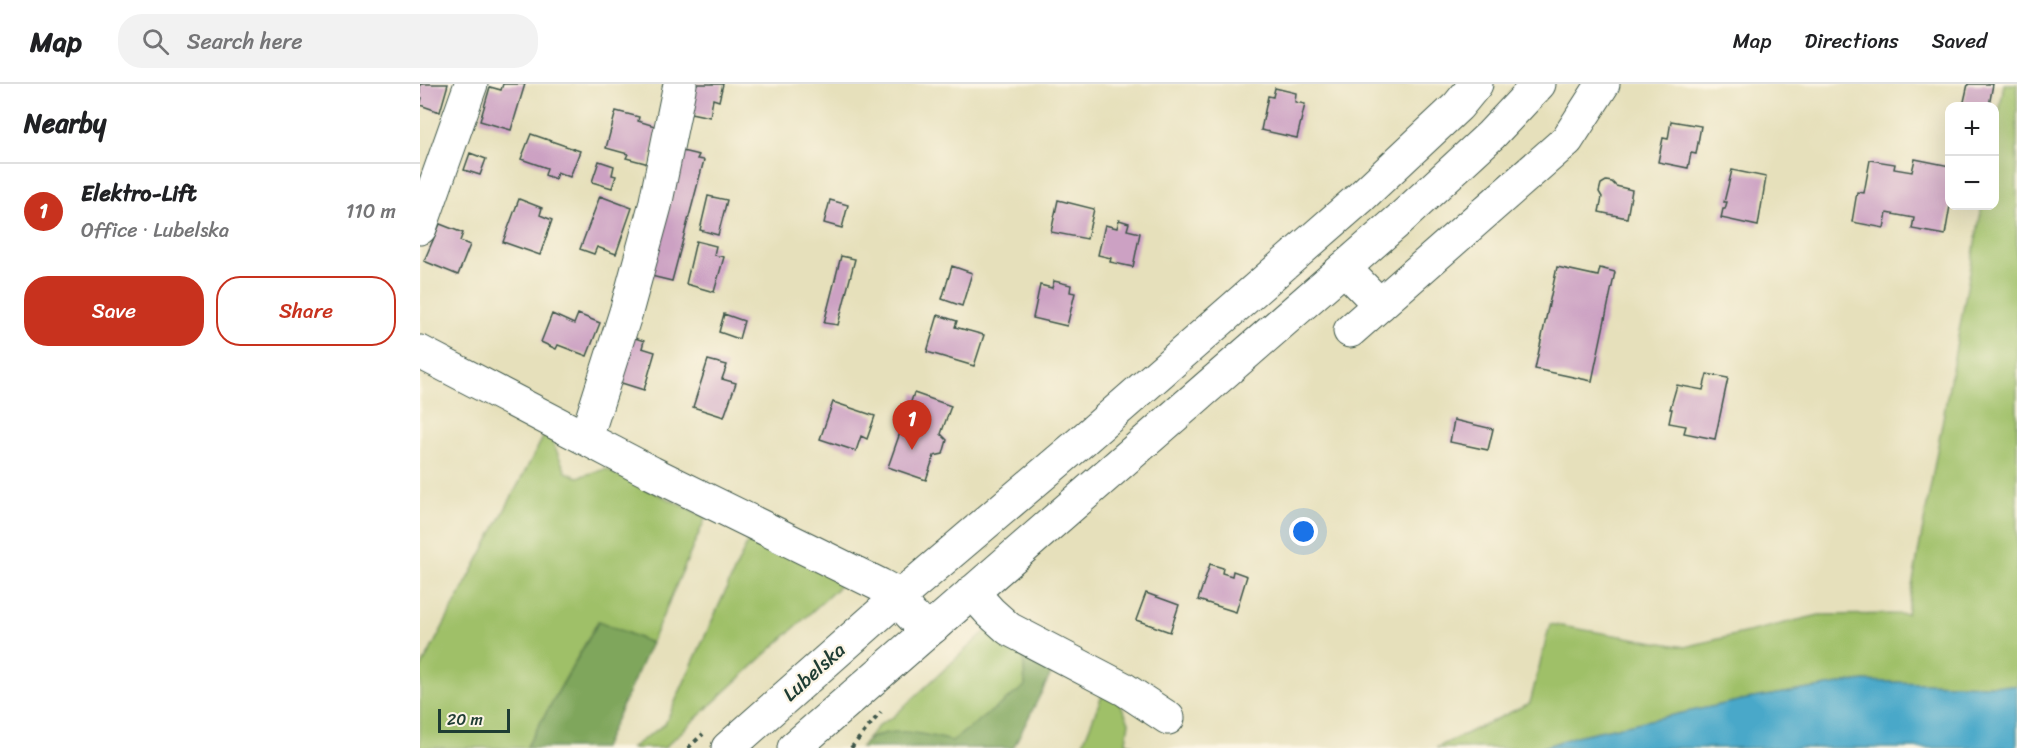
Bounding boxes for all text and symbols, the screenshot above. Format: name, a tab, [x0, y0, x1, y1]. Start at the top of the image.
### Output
search box	[118, 14, 538, 68]
text: Map	[30, 17, 82, 66]
text: Search here	[187, 22, 303, 61]
text: Map	[1733, 22, 1771, 60]
text: Directions	[1804, 22, 1899, 60]
text: Saved	[1932, 22, 1987, 60]
icon: search	[139, 25, 172, 58]
text: Nearby	[24, 100, 106, 146]
map controls	[1945, 102, 1999, 210]
button: +	[1945, 102, 1999, 156]
button: −	[1945, 156, 1999, 210]
text: Elektro-Lift	[81, 174, 197, 213]
text: 1	[39, 194, 48, 229]
text: 110 m	[346, 194, 396, 229]
text: Office · Lubelska	[81, 213, 229, 248]
button: Save	[24, 276, 204, 346]
button: Share	[216, 276, 396, 346]
pin: 1	[892, 400, 932, 450]
your location	[1289, 517, 1318, 546]
street label: Lubelska	[774, 634, 854, 710]
text: 20 m	[447, 705, 483, 734]
scale bar	[438, 706, 510, 734]

